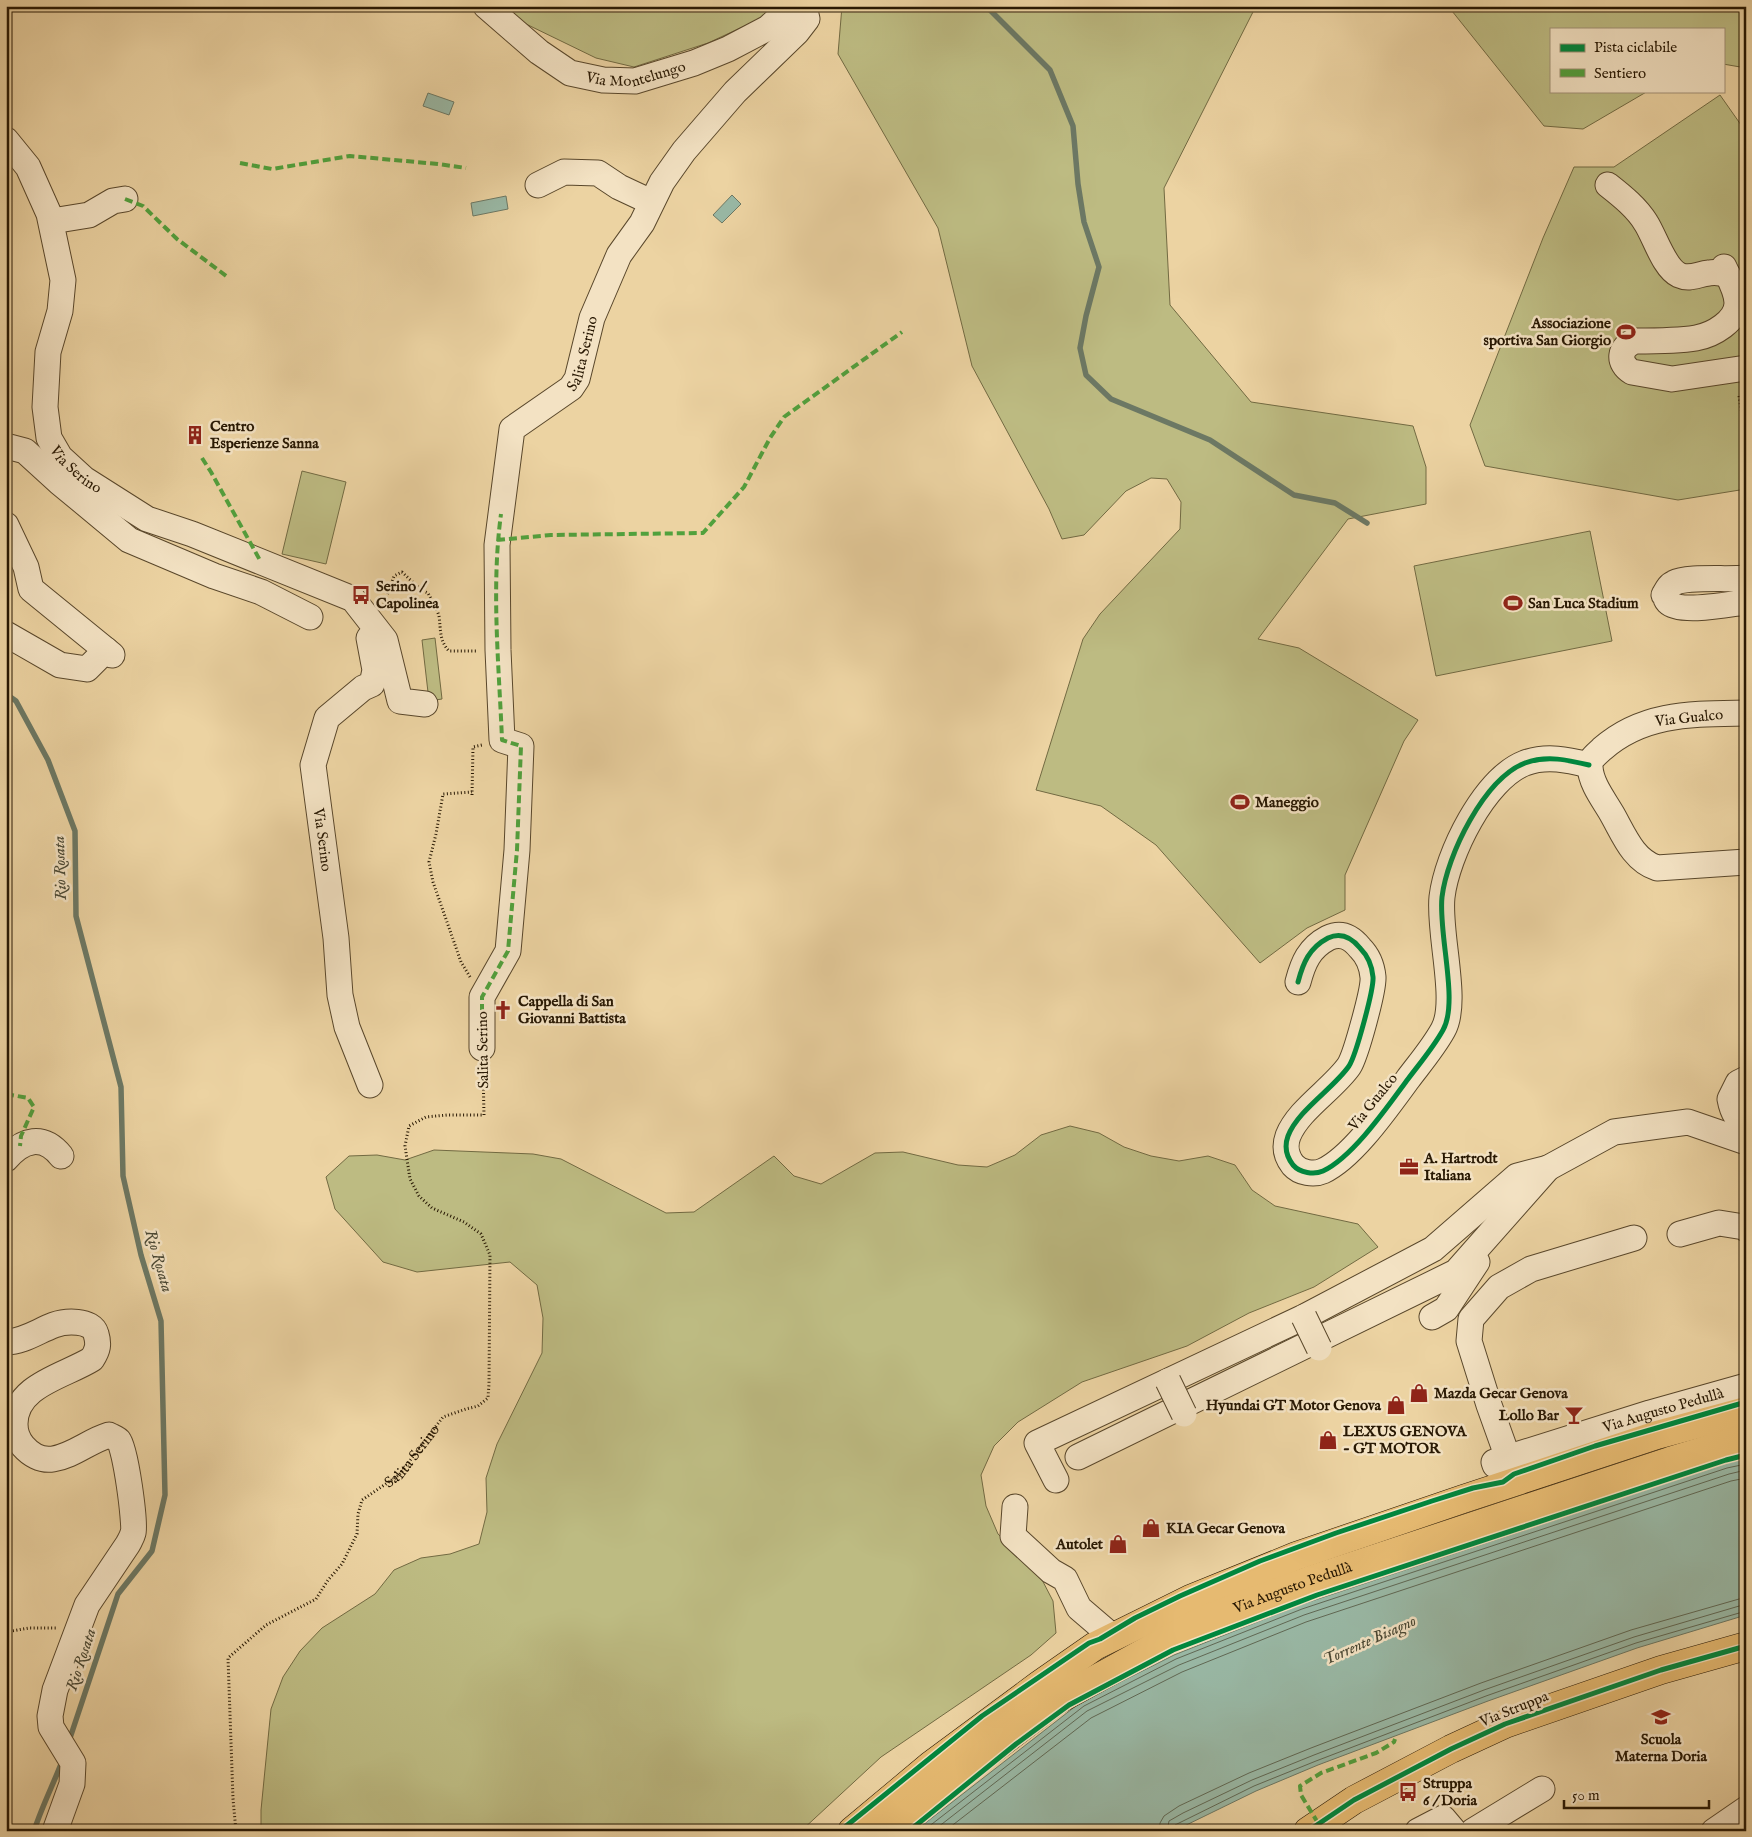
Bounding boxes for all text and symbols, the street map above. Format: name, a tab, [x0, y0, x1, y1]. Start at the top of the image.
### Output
legend	[1550, 28, 1724, 92]
text: Pista ciclabile	[1594, 38, 1677, 57]
street label: Via Montelungo	[583, 57, 688, 91]
text: Sentiero	[1594, 64, 1646, 83]
street label: Salita Serino	[562, 314, 602, 395]
place label: Associazione sportiva San Giorgio	[1484, 314, 1611, 350]
sports icon: Associazione sportiva San Giorgio	[1615, 321, 1637, 343]
place label: Centro Esperienze Sanna	[210, 417, 319, 453]
building icon: Centro Esperienze Sanna	[184, 424, 206, 446]
street label: Via Serino	[45, 441, 105, 497]
place label: Serino / Capolinea	[376, 577, 439, 613]
bus stop icon: Serino / Capolinea	[350, 584, 372, 606]
sports icon: San Luca Stadium	[1502, 592, 1524, 614]
place label: San Luca Stadium	[1528, 594, 1639, 613]
street label: Via Gualco	[1653, 705, 1724, 731]
sports icon: Maneggio	[1229, 791, 1251, 813]
place label: Maneggio	[1255, 793, 1319, 812]
street label: Via Serino	[309, 806, 337, 873]
water label: Rio Rosata	[50, 835, 72, 901]
place label: Cappella di San Giovanni Battista	[518, 992, 626, 1028]
church icon: Cappella di San Giovanni Battista	[492, 999, 514, 1021]
street label: Salita Serino	[473, 1011, 493, 1089]
street label: Via Gualco	[1343, 1069, 1402, 1135]
place label: A. Hartrodt Italiana	[1423, 1149, 1499, 1185]
office icon: A. Hartrodt Italiana	[1398, 1156, 1420, 1178]
water label: Rio Rosata	[140, 1227, 176, 1295]
shop icon: Mazda Gecar Genova	[1408, 1382, 1430, 1404]
street label: Via Augusto Pedullà	[1599, 1383, 1726, 1437]
place label: Mazda Gecar Genova	[1434, 1384, 1568, 1403]
shop icon: Hyundai GT Motor Genova	[1385, 1394, 1407, 1416]
place label: Hyundai GT Motor Genova	[1206, 1396, 1382, 1415]
bar icon: Lollo Bar	[1563, 1404, 1585, 1426]
place label: Lollo Bar	[1499, 1406, 1559, 1425]
street label: Salita Serino	[380, 1420, 444, 1492]
place label: LEXUS GENOVA - GT MOTOR	[1343, 1422, 1467, 1458]
shop icon: LEXUS GENOVA - GT MOTOR	[1317, 1429, 1339, 1451]
shop icon: KIA Gecar Genova	[1140, 1517, 1162, 1539]
place label: KIA Gecar Genova	[1166, 1519, 1286, 1538]
shop icon: Autolet	[1107, 1533, 1129, 1555]
place label: Autolet	[1055, 1535, 1104, 1554]
street label: Via Augusto Pedullà	[1229, 1557, 1355, 1618]
water label: Torrente Bisagno	[1320, 1612, 1420, 1670]
water label: Rio Rosata	[63, 1626, 101, 1694]
street label: Via Struppa	[1476, 1686, 1552, 1732]
school or university icon: Scuola Materna Doria	[1650, 1706, 1672, 1728]
place label: Scuola Materna Doria	[1615, 1730, 1707, 1766]
place label: Struppa 6 / Doria	[1423, 1774, 1478, 1810]
scale bar	[1564, 1777, 1710, 1809]
bus stop icon: Struppa 6 / Doria	[1397, 1781, 1419, 1803]
text: 50 m	[1572, 1786, 1600, 1805]

